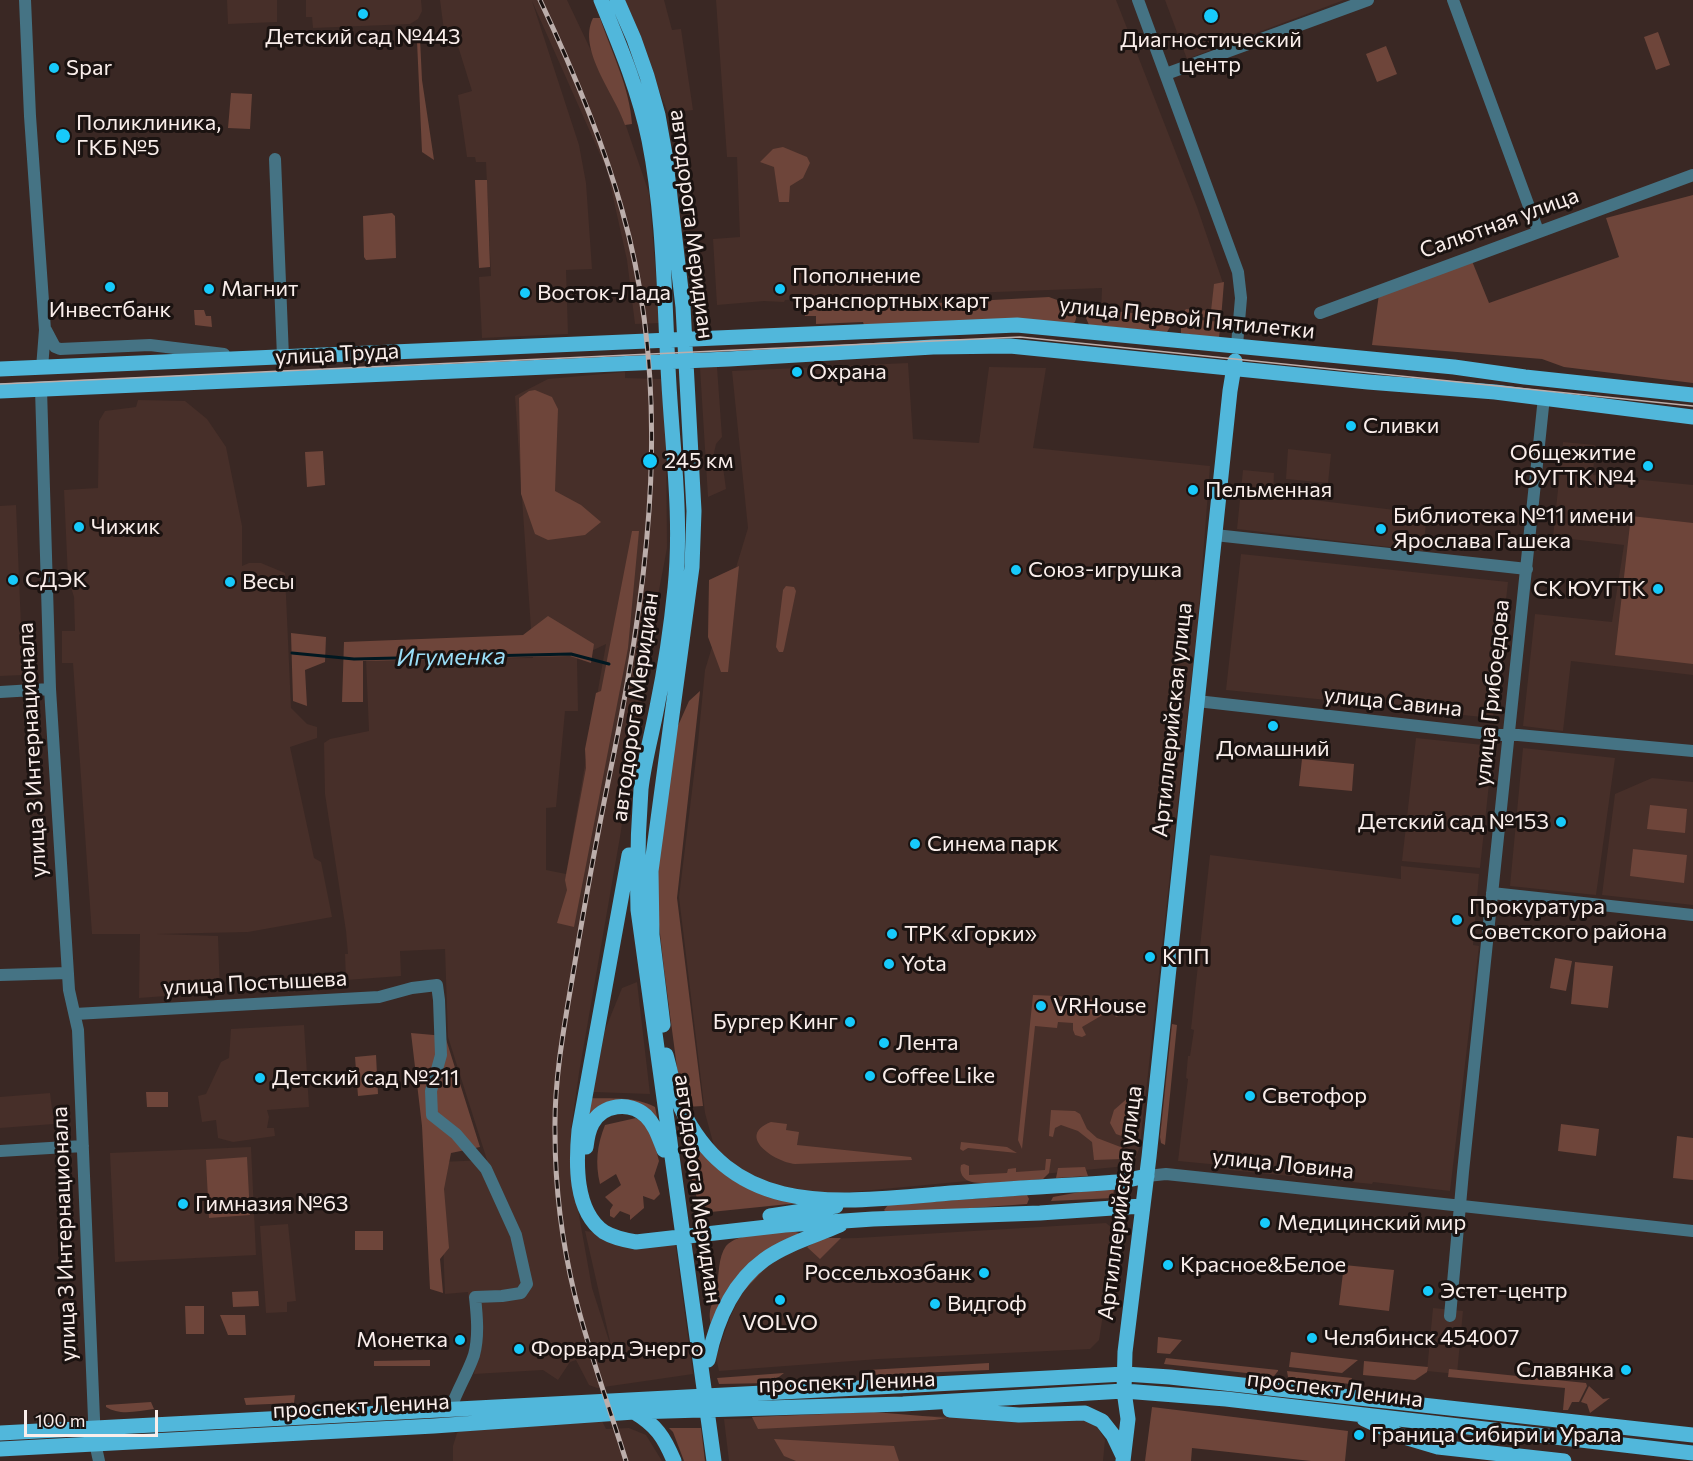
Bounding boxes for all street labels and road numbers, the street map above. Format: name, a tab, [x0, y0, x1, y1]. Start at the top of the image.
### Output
street label: автодорога Меридиан	[665, 108, 719, 340]
street label: Салютная улица	[1416, 182, 1582, 264]
street label: улица Первой Пятилетки	[1058, 291, 1316, 345]
street label: улица Труда	[274, 338, 400, 370]
street label: автодорога Меридиан	[606, 591, 664, 823]
street label: улица Грибоедова	[1469, 598, 1515, 788]
street label: Артиллерийская улица	[1147, 601, 1197, 839]
street label: улица 3 Интернационала	[12, 622, 52, 878]
street label: улица Савина	[1322, 682, 1464, 722]
street label: улица Постышева	[162, 965, 348, 1001]
street label: автодорога Меридиан	[669, 1073, 727, 1305]
street label: Артиллерийская улица	[1093, 1084, 1147, 1322]
street label: улица 3 Интернационала	[46, 1106, 82, 1362]
street label: улица Ловина	[1211, 1143, 1355, 1185]
street label: проспект Ленина	[1246, 1365, 1424, 1413]
street label: проспект Ленина	[758, 1366, 936, 1398]
street label: проспект Ленина	[272, 1388, 450, 1424]

